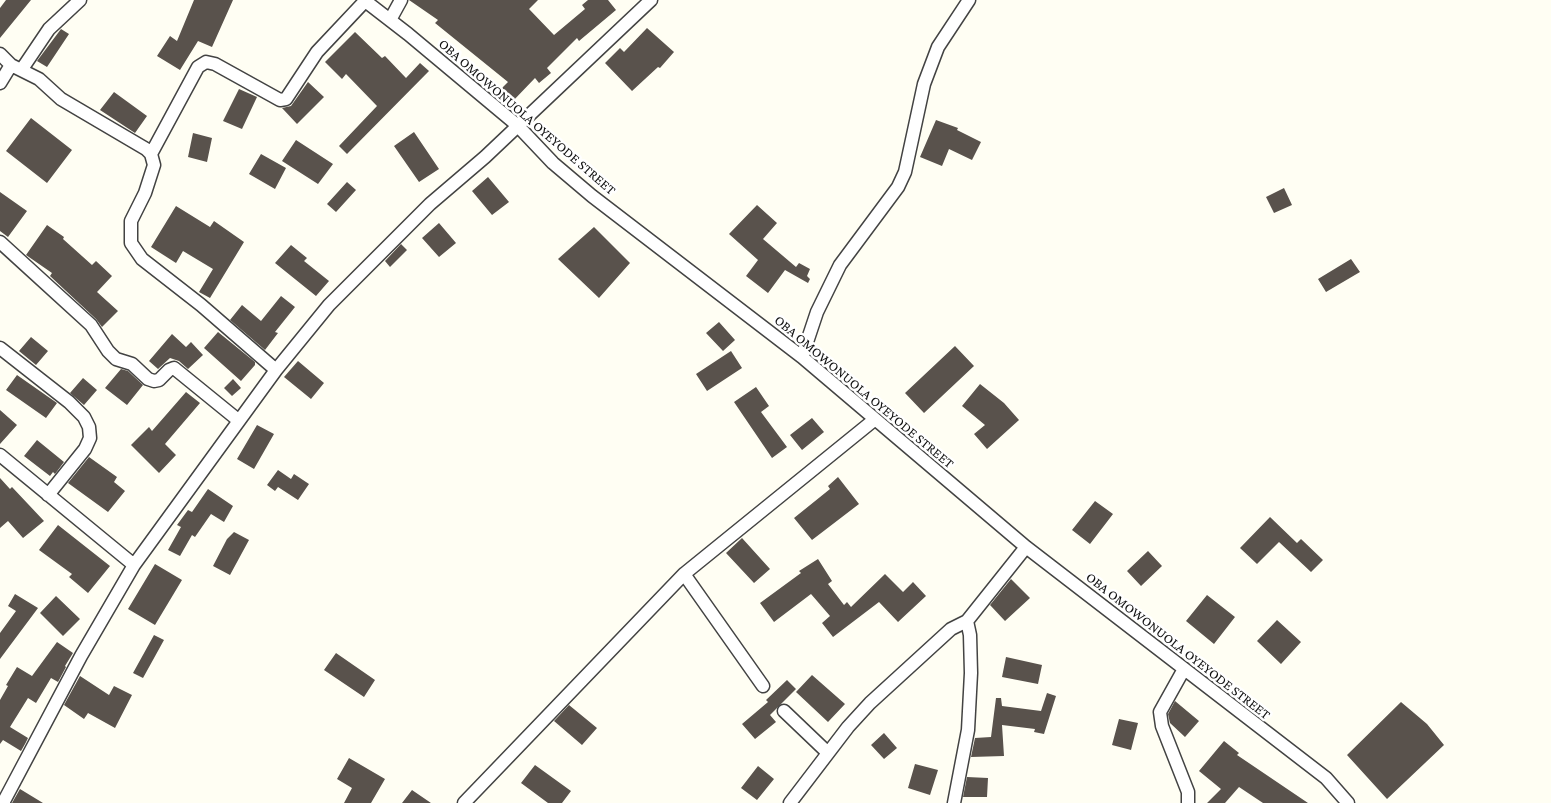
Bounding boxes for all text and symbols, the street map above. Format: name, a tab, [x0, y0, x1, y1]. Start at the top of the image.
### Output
street label: OBA OMOWONUOLA OYEYODE STREET	[435, 35, 619, 199]
street label: OBA OMOWONUOLA OYEYODE STREET	[771, 312, 957, 472]
street label: OBA OMOWONUOLA OYEYODE STREET	[1082, 569, 1274, 723]

